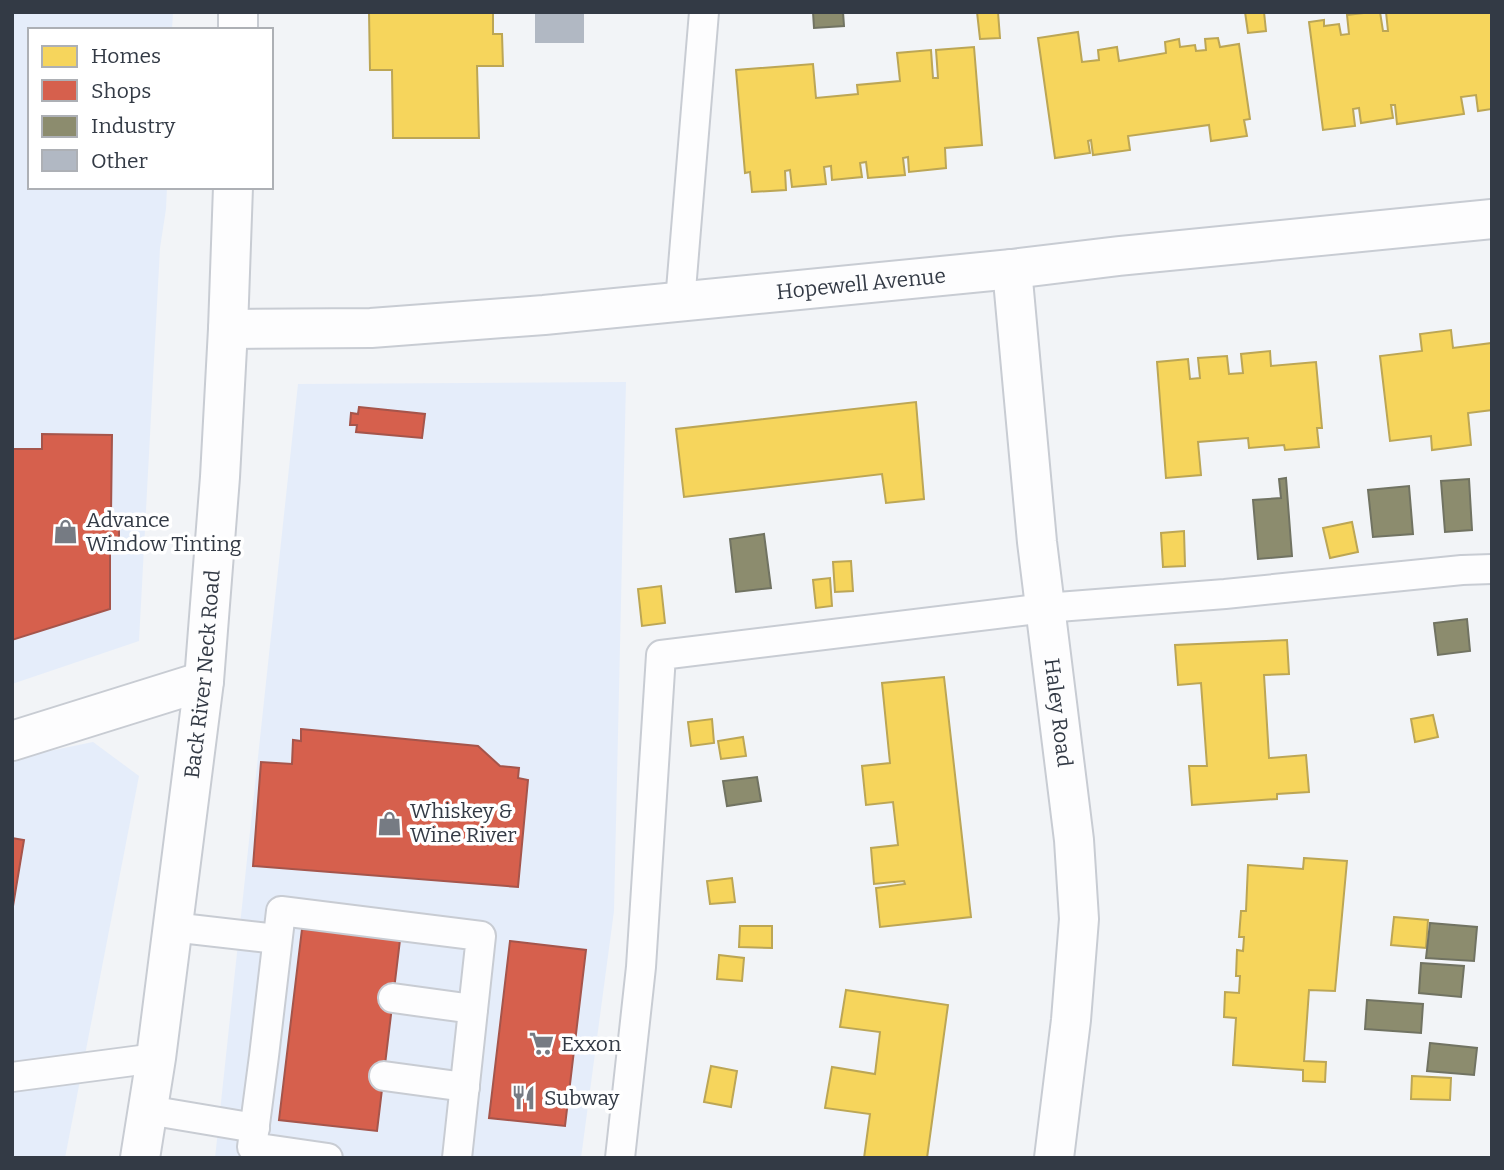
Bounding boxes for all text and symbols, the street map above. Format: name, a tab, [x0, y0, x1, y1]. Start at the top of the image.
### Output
legend	[28, 28, 273, 189]
text: Homes	[91, 43, 161, 69]
text: Shops	[91, 78, 151, 104]
text: Industry	[91, 113, 176, 139]
text: Other	[91, 148, 148, 174]
street label: Hopewell Avenue	[775, 263, 947, 305]
place label: Advance Window Tinting	[86, 507, 242, 557]
shop icon: Advance Window Tinting	[52, 518, 80, 546]
street label: Back River Neck Road	[179, 569, 226, 780]
street label: Haley Road	[1039, 657, 1078, 769]
place label: Whiskey & Wine River	[410, 798, 517, 848]
shop icon: Whiskey & Wine River	[376, 809, 404, 837]
supermarket icon: Exxon	[527, 1030, 555, 1058]
place label: Exxon	[561, 1031, 621, 1057]
restaurant icon: Subway	[510, 1084, 538, 1112]
place label: Subway	[544, 1085, 620, 1111]

